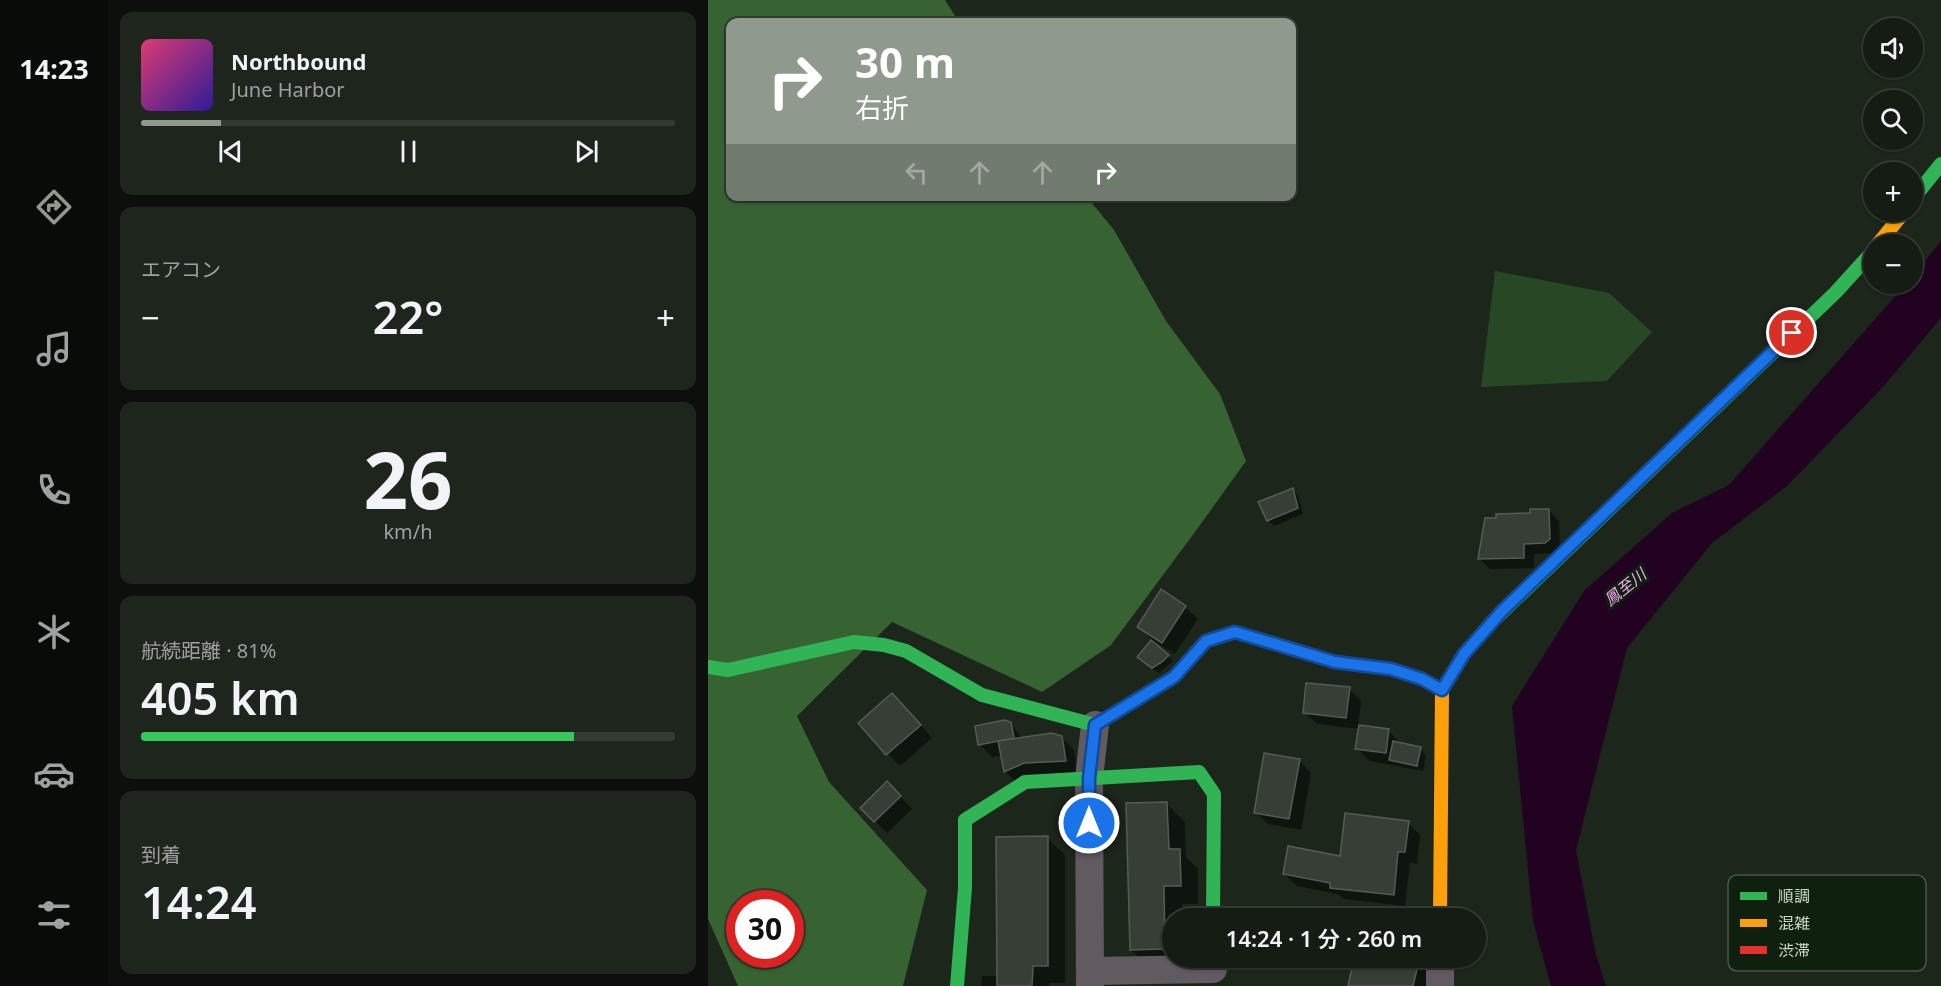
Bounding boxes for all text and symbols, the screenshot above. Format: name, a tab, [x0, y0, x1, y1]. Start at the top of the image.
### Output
map controls	[1863, 18, 1923, 294]
button: sound	[1863, 18, 1923, 78]
text: 30 m	[855, 33, 955, 90]
icon: right	[756, 42, 834, 120]
text: Northbound	[231, 46, 366, 76]
text: 14:23	[19, 50, 89, 87]
text: June Harbor	[231, 76, 345, 103]
text: 右折	[855, 89, 909, 126]
button: search	[1863, 90, 1923, 150]
icon: previous	[214, 135, 247, 168]
icon: pause	[392, 135, 425, 168]
icon: next	[570, 135, 603, 168]
icon: left	[900, 156, 933, 189]
icon: ahead	[963, 156, 996, 189]
icon: ahead	[1026, 156, 1059, 189]
icon: right	[1089, 156, 1122, 189]
button: +	[1863, 162, 1923, 222]
icon: directions	[33, 186, 75, 228]
button: −	[1863, 234, 1923, 294]
text: エアコン	[141, 256, 221, 283]
text: 22°	[373, 286, 443, 347]
text: −	[141, 295, 160, 340]
text: +	[656, 295, 675, 340]
pin	[1766, 307, 1817, 358]
icon: arrive	[1775, 316, 1808, 349]
icon: music	[33, 328, 75, 370]
text: 26	[363, 426, 453, 532]
icon: phone	[33, 469, 75, 511]
text: km/h	[383, 518, 433, 545]
water label: 鳳至川	[1599, 562, 1652, 611]
icon: climate	[33, 611, 75, 653]
text: 航続距離 · 81%	[141, 637, 276, 664]
text: 405 km	[141, 667, 300, 728]
icon: car	[33, 753, 75, 795]
position arrow	[1057, 791, 1121, 855]
text: 到着	[141, 841, 181, 868]
text: 14:24	[141, 871, 256, 932]
legend	[1728, 875, 1926, 971]
text: 順調	[1778, 885, 1810, 907]
speed limit sign: 30	[726, 890, 804, 968]
icon: filters	[33, 894, 75, 936]
text: 混雑	[1778, 912, 1810, 934]
text: 14:24 · 1 分 · 260 m	[1226, 923, 1422, 953]
text: 渋滞	[1778, 939, 1810, 961]

